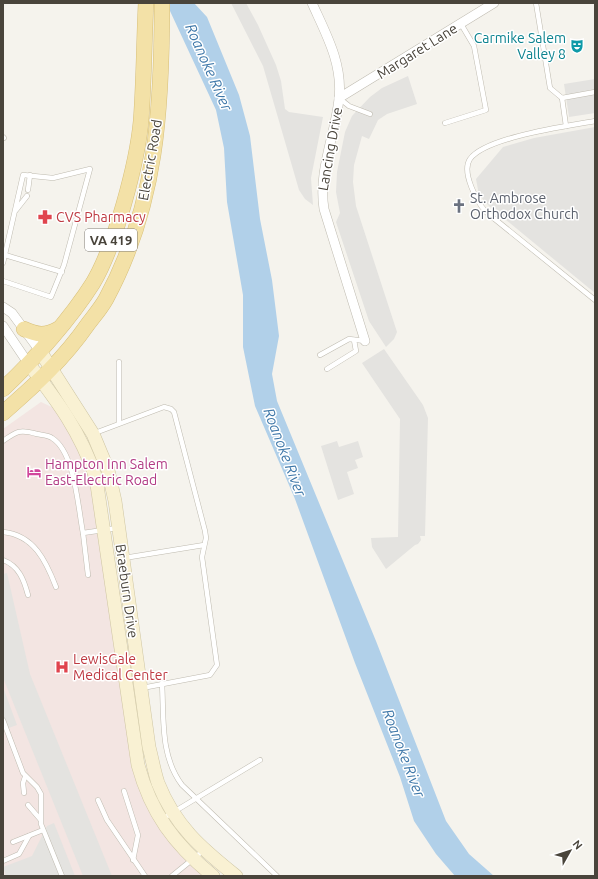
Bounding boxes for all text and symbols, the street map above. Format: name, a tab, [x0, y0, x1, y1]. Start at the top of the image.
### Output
street label: Margaret Lane	[374, 20, 460, 82]
water label: Roanoke River	[182, 21, 236, 114]
place label: Carmike Salem Valley 8	[474, 30, 566, 62]
theatre icon: Carmike Salem Valley 8	[569, 38, 585, 54]
street label: Lancing Drive	[315, 106, 345, 192]
street label: Electric Road	[135, 118, 165, 202]
place label: St. Ambrose Orthodox Church	[470, 190, 579, 222]
church icon: St. Ambrose Orthodox Church	[451, 198, 467, 214]
pharmacy icon: CVS Pharmacy	[37, 209, 53, 225]
place label: CVS Pharmacy	[56, 209, 146, 225]
road number: VA 419	[85, 229, 137, 251]
water label: Roanoke River	[260, 405, 310, 500]
place label: Hampton Inn Salem East-Electric Road	[45, 456, 168, 488]
hotel icon: Hampton Inn Salem East-Electric Road	[26, 464, 42, 480]
street label: Braeburn Drive	[112, 543, 142, 639]
place label: LewisGale Medical Center	[73, 651, 169, 683]
hospital icon: LewisGale Medical Center	[54, 659, 70, 675]
water label: Roanoke River	[379, 706, 429, 801]
north arrow	[550, 831, 590, 871]
text: N	[571, 838, 585, 852]

